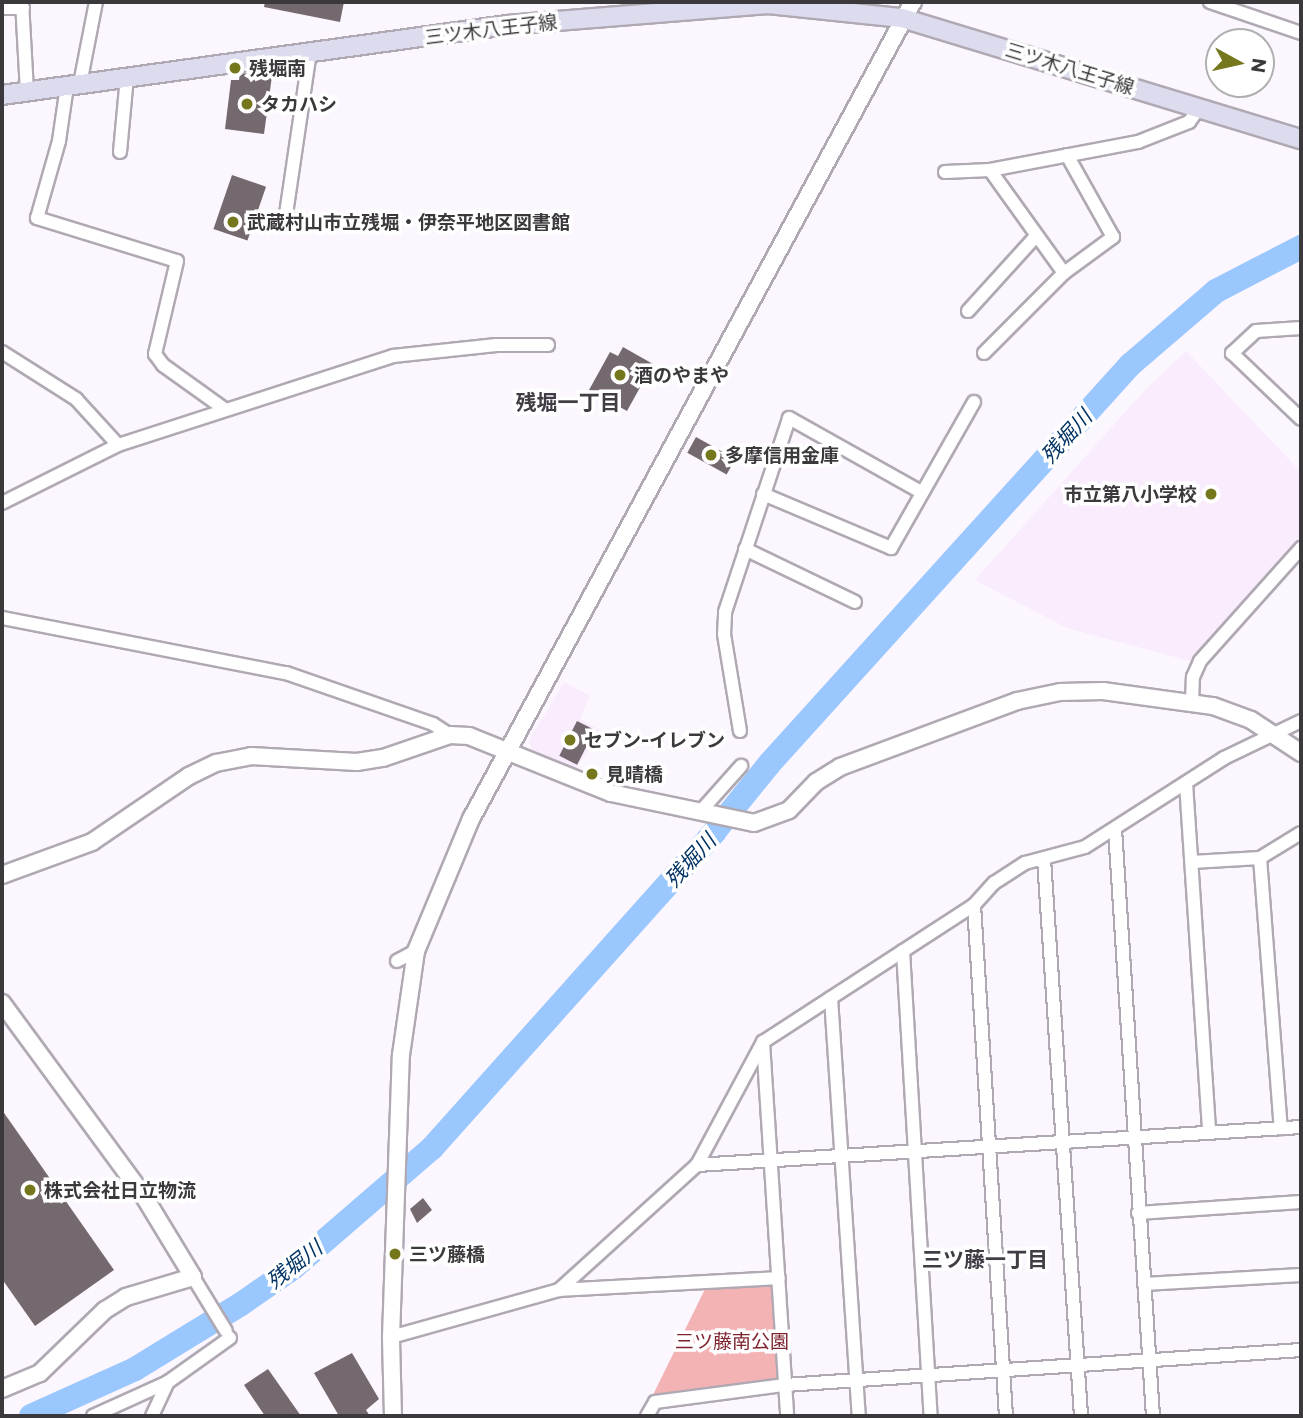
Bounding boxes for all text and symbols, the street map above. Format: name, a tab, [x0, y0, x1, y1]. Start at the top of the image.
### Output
street label: 三ツ木八王子線	[424, 10, 558, 48]
north arrow	[1205, 28, 1275, 98]
street label: 三ツ木八王子線	[1003, 38, 1137, 98]
place label: 残堀南	[249, 57, 306, 79]
text: N	[1247, 57, 1272, 74]
marker: 残堀南	[227, 60, 243, 76]
place label: タカハシ	[261, 93, 337, 115]
marker: タカハシ	[239, 96, 255, 112]
place label: 武蔵村山市立残堀・伊奈平地区図書館	[247, 211, 570, 233]
marker: 武蔵村山市立残堀・伊奈平地区図書館	[225, 214, 241, 230]
place label: 酒のやまや	[634, 364, 729, 386]
marker: 酒のやまや	[612, 367, 628, 383]
district label: 残堀一丁目	[516, 389, 620, 415]
water label: 残堀川	[1036, 404, 1096, 468]
place label: 多摩信用金庫	[725, 444, 839, 466]
marker: 多摩信用金庫	[703, 447, 719, 463]
place label: 市立第八小学校	[1064, 483, 1197, 505]
marker: 市立第八小学校	[1203, 486, 1219, 502]
place label: セブン-イレブン	[584, 729, 725, 751]
marker: セブン-イレブン	[562, 732, 578, 748]
place label: 見晴橋	[606, 763, 663, 785]
marker: 見晴橋	[584, 766, 600, 782]
water label: 残堀川	[660, 828, 720, 892]
place label: 株式会社日立物流	[44, 1179, 196, 1201]
marker: 株式会社日立物流	[22, 1182, 38, 1198]
water label: 残堀川	[261, 1235, 327, 1293]
place label: 三ツ藤橋	[409, 1243, 485, 1265]
marker: 三ツ藤橋	[387, 1246, 403, 1262]
district label: 三ツ藤一丁目	[922, 1246, 1048, 1272]
park label: 三ツ藤南公園	[675, 1330, 789, 1352]

